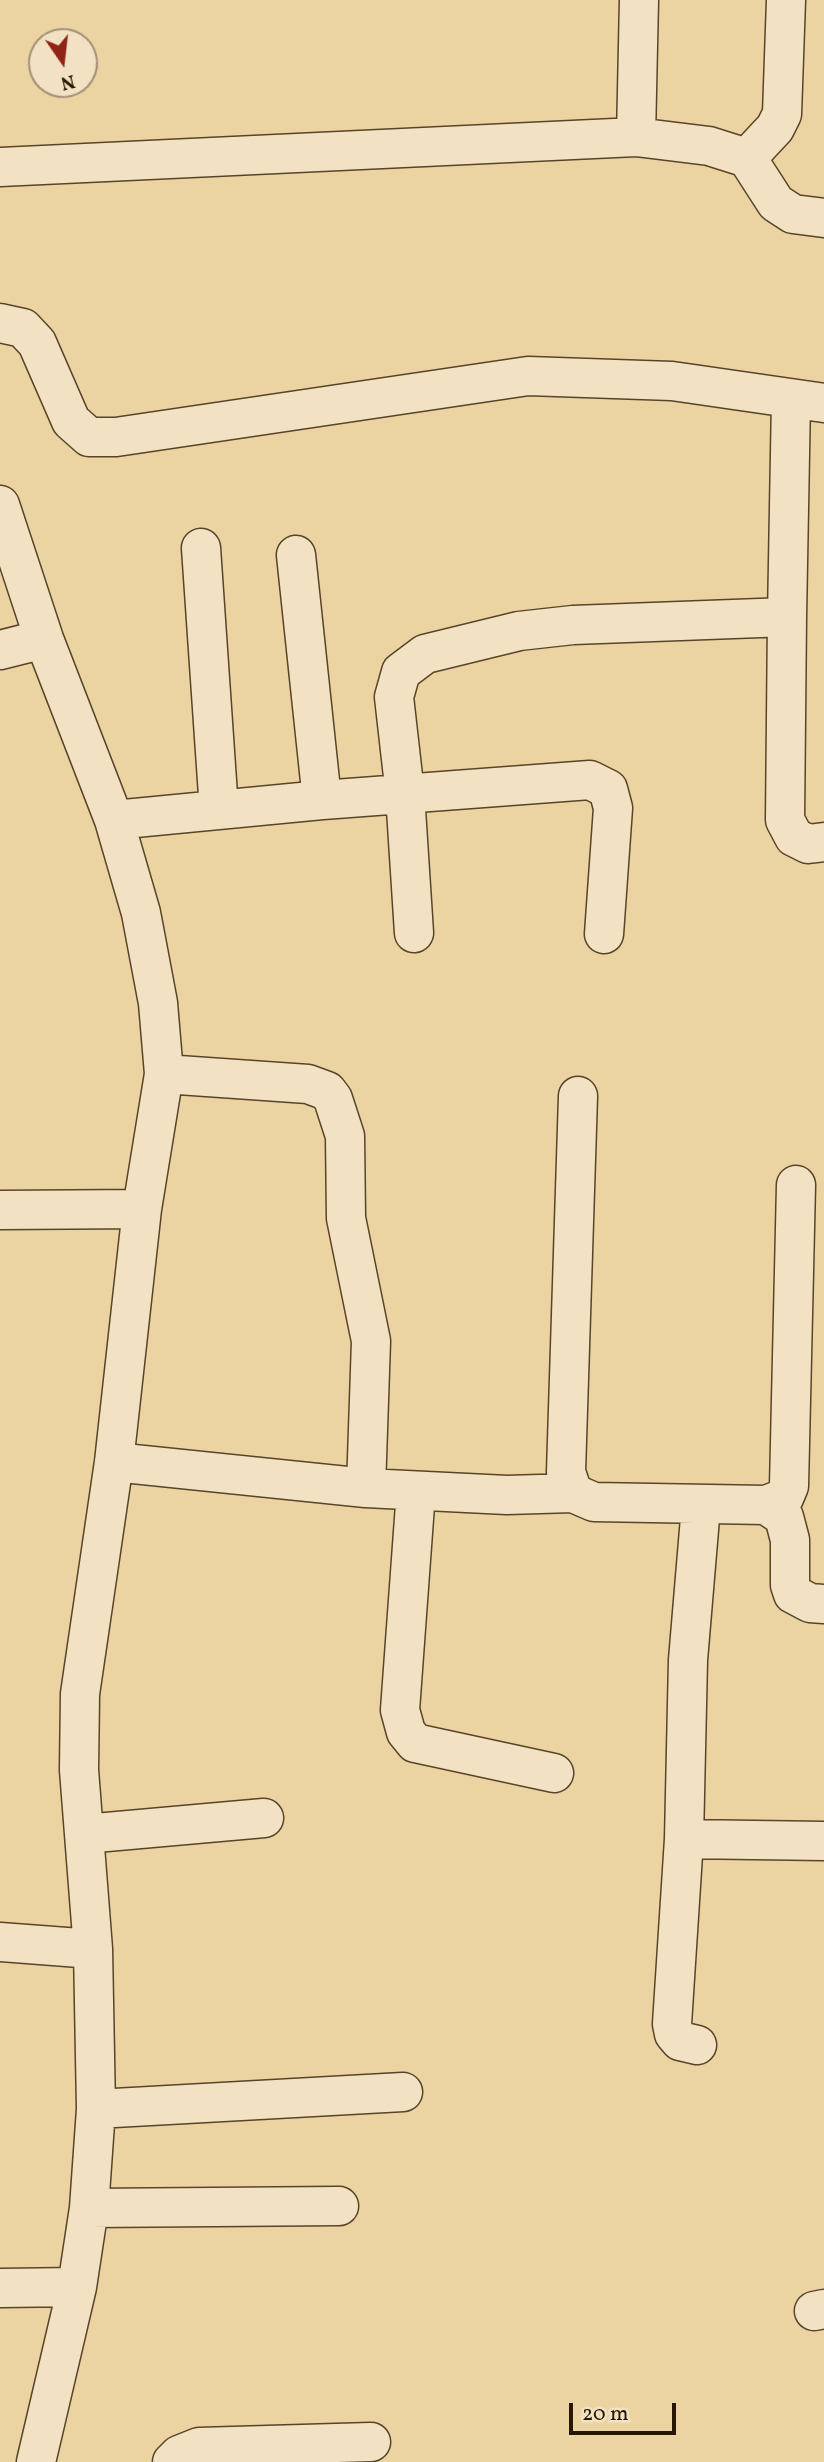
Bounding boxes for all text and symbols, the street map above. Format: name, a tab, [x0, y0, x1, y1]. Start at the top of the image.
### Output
north arrow	[28, 28, 98, 98]
text: N	[58, 67, 77, 96]
scale bar	[572, 2388, 679, 2432]
text: 20 m	[582, 2400, 628, 2429]

